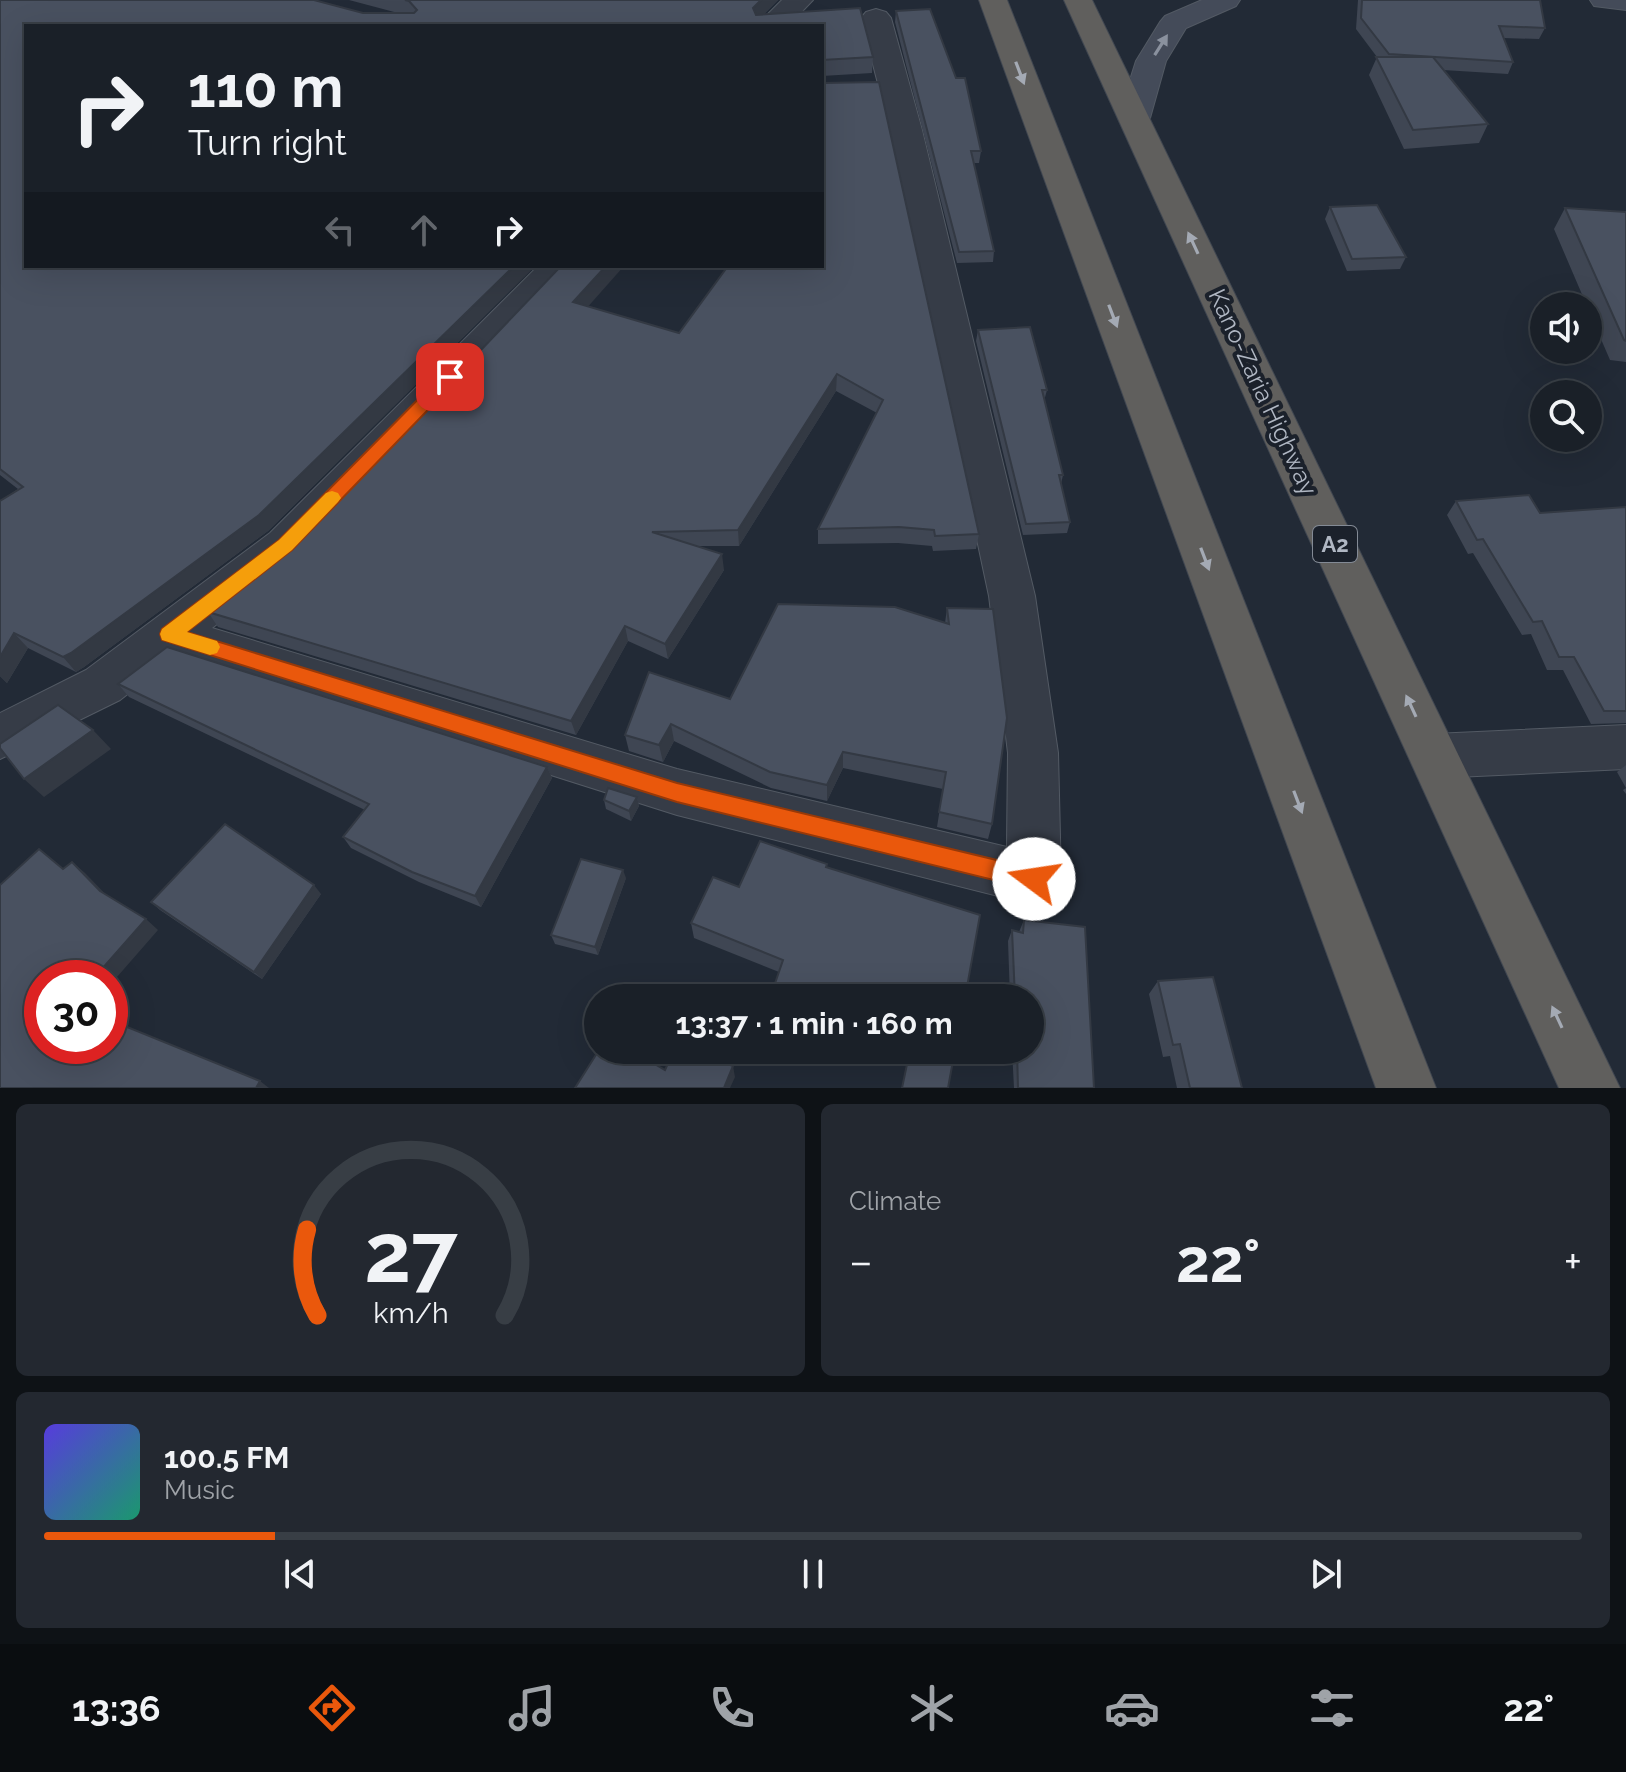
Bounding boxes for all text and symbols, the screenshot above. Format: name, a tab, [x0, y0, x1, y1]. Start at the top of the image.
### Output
one-way arrow	[1154, 34, 1168, 56]
text: 110 m	[188, 54, 343, 120]
icon: right	[56, 56, 160, 160]
one-way arrow	[1014, 61, 1027, 85]
text: Turn right	[188, 121, 347, 163]
icon: left	[318, 208, 362, 252]
icon: ahead	[402, 208, 446, 252]
icon: right	[486, 208, 530, 252]
one-way arrow	[1186, 231, 1200, 254]
street label: Kano-Zaria Highway	[1202, 284, 1324, 500]
map controls	[1530, 292, 1602, 452]
button: sound	[1530, 292, 1602, 364]
one-way arrow	[1107, 304, 1120, 328]
pin	[416, 343, 484, 411]
icon: arrive	[428, 355, 472, 399]
button: search	[1530, 380, 1602, 452]
road number: A2	[1313, 526, 1357, 562]
one-way arrow	[1199, 547, 1212, 571]
one-way arrow	[1404, 694, 1418, 718]
one-way arrow	[1292, 790, 1305, 814]
position arrow	[992, 837, 1076, 921]
speed limit sign: 30	[24, 960, 128, 1064]
text: 13:37 · 1 min · 160 m	[675, 1006, 953, 1041]
one-way arrow	[1550, 1006, 1564, 1029]
text: Climate	[849, 1186, 941, 1216]
text: 27	[364, 1204, 458, 1301]
text: 22°	[1176, 1226, 1260, 1296]
text: −	[849, 1236, 873, 1287]
text: +	[1564, 1236, 1582, 1287]
text: km/h	[373, 1296, 448, 1330]
text: 100.5 FM	[164, 1440, 289, 1475]
text: Music	[164, 1475, 235, 1505]
icon: previous	[278, 1552, 322, 1596]
icon: pause	[791, 1552, 835, 1596]
icon: next	[1304, 1552, 1348, 1596]
icon: directions	[304, 1680, 360, 1736]
icon: music	[504, 1680, 560, 1736]
icon: phone	[704, 1680, 760, 1736]
icon: climate	[904, 1680, 960, 1736]
icon: car	[1104, 1680, 1160, 1736]
icon: filters	[1304, 1680, 1360, 1736]
text: 13:36	[72, 1687, 161, 1729]
text: 22°	[1503, 1687, 1554, 1729]

